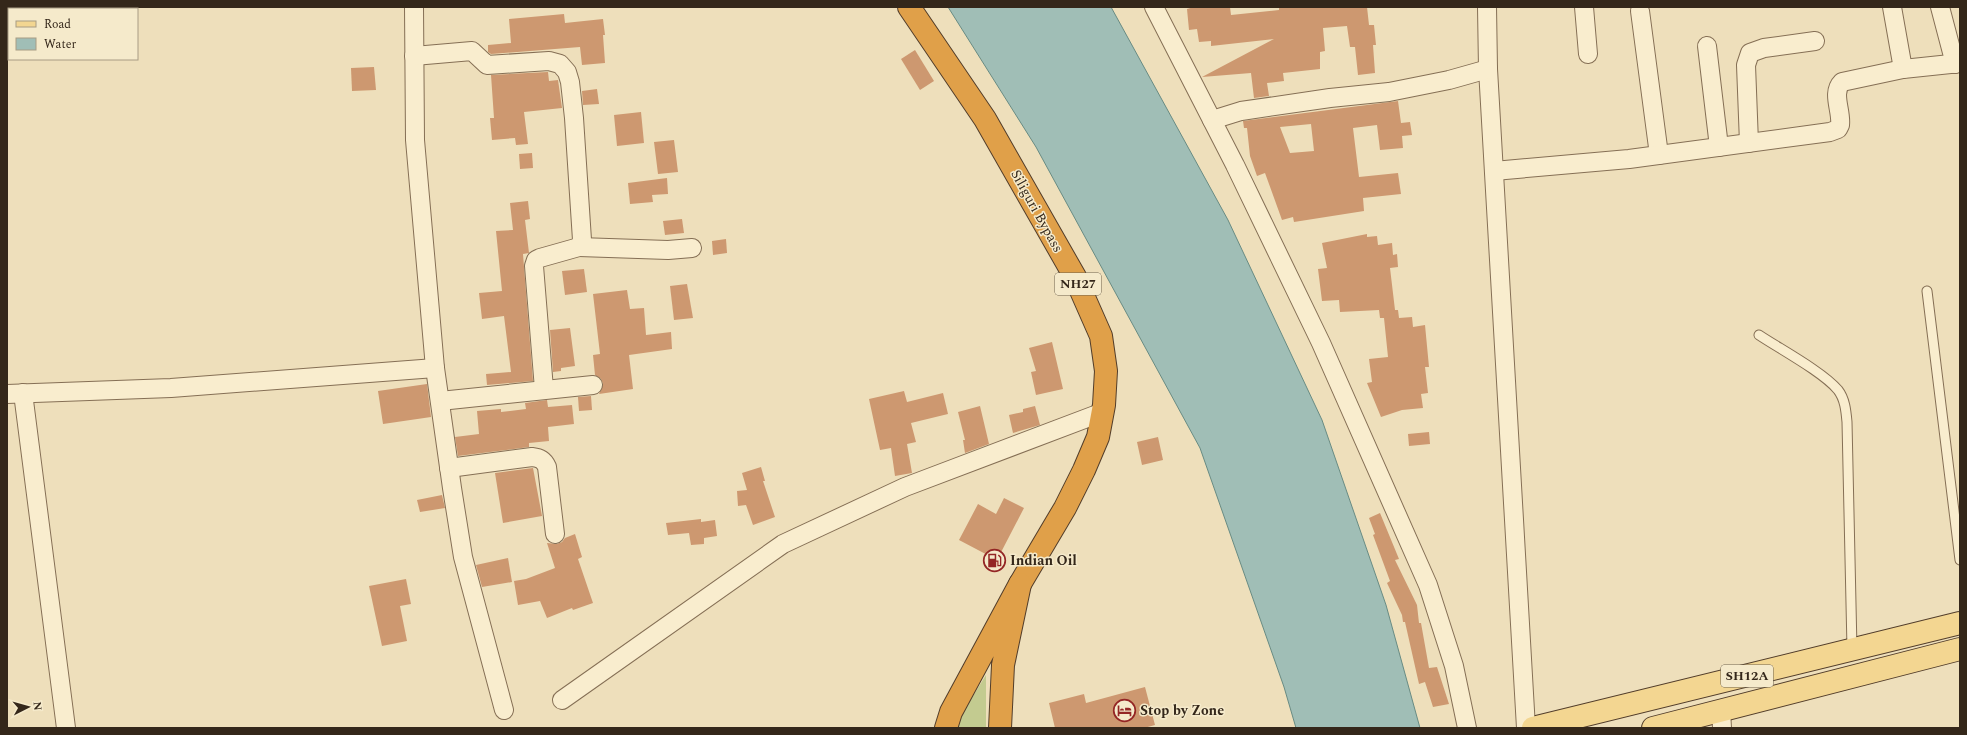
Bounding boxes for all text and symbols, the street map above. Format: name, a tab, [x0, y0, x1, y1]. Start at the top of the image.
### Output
legend	[8, 8, 138, 60]
text: Road	[44, 15, 71, 34]
text: Water	[44, 35, 76, 54]
street label: Siliguri Bypass	[1006, 166, 1068, 256]
road number: NH27	[1055, 273, 1101, 295]
fuel station icon: Indian Oil	[982, 547, 1008, 573]
place label: Indian Oil	[1010, 550, 1077, 571]
road number: SH12A	[1721, 665, 1773, 687]
north arrow	[8, 687, 48, 727]
hotel icon: Stop by Zone	[1111, 697, 1137, 723]
place label: Stop by Zone	[1140, 700, 1224, 721]
text: N	[29, 701, 46, 711]

